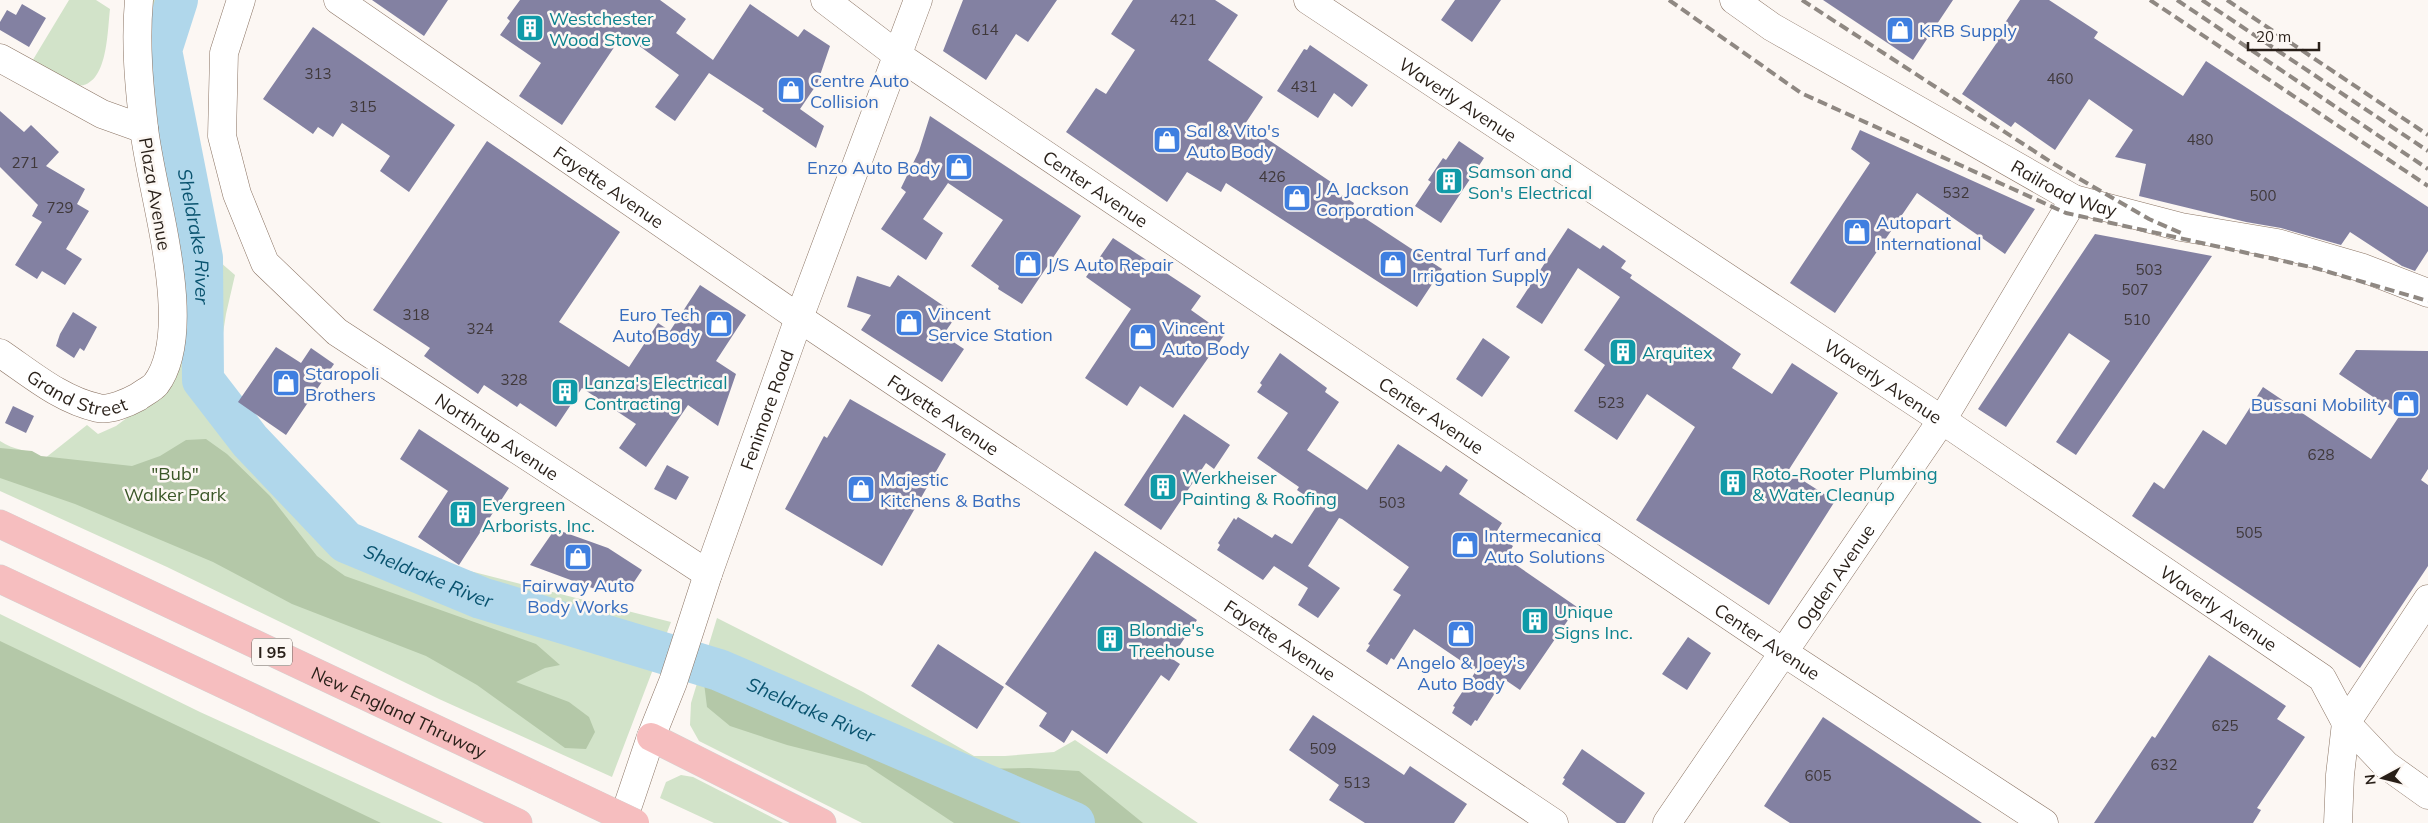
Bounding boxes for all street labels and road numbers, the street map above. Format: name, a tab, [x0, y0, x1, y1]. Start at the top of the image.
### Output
street label: Waverly Avenue	[1395, 52, 1521, 147]
street label: Plaza Avenue	[134, 136, 176, 252]
street label: Fayette Avenue	[549, 141, 669, 233]
street label: Center Avenue	[1039, 145, 1153, 232]
street label: Railroad Way	[2007, 154, 2120, 221]
street label: Waverly Avenue	[1820, 334, 1947, 428]
street label: Fenimore Road	[735, 347, 798, 473]
street label: Grand Street	[23, 364, 130, 420]
street label: Fayette Avenue	[883, 369, 1004, 460]
street label: Center Avenue	[1374, 371, 1489, 459]
street label: Northrup Avenue	[431, 388, 563, 485]
street label: Ogden Avenue	[1791, 519, 1879, 634]
street label: Waverly Avenue	[2156, 560, 2282, 656]
street label: Fayette Avenue	[1220, 594, 1340, 685]
street label: Center Avenue	[1710, 598, 1824, 685]
road number: I 95	[252, 638, 292, 666]
street label: New England Thruway	[308, 661, 491, 763]

